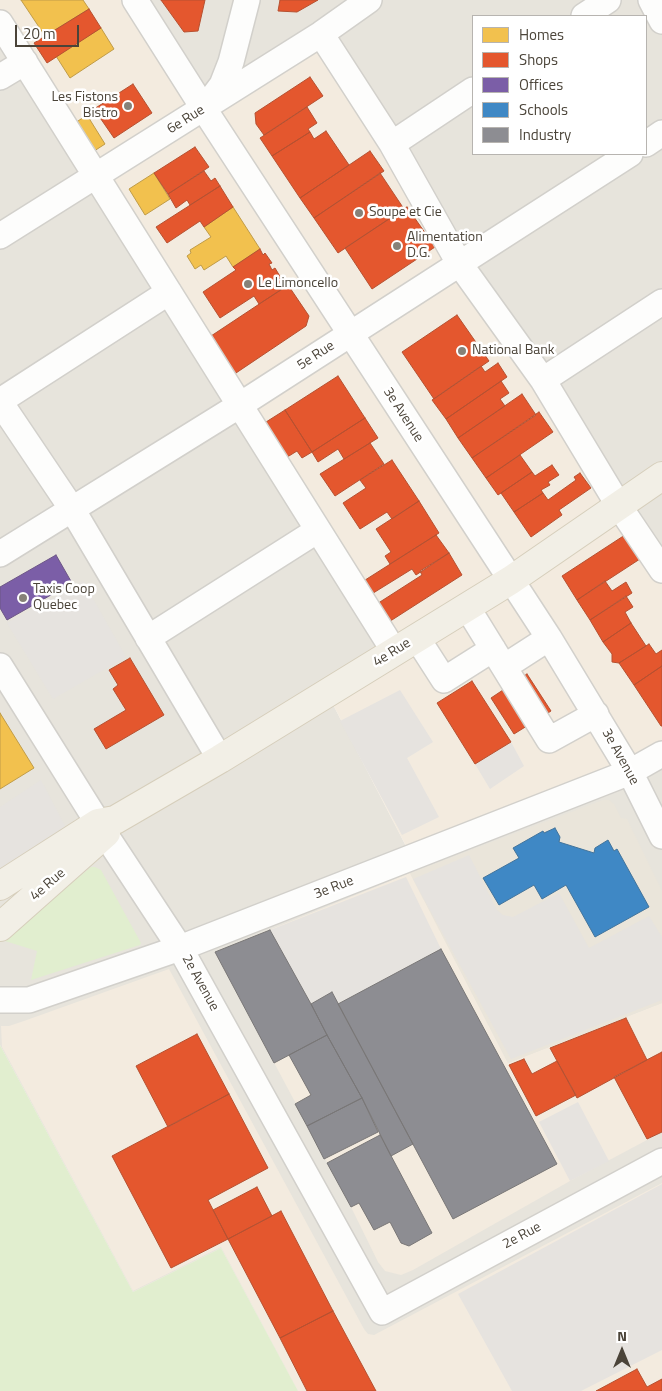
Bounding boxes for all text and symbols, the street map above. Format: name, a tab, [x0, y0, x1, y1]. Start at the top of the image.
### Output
scale bar	[18, 15, 81, 47]
legend	[472, 15, 647, 155]
text: 20 m	[23, 22, 56, 45]
text: Homes	[519, 23, 564, 46]
text: Shops	[519, 48, 558, 71]
text: Offices	[519, 73, 563, 96]
place label: Les Fistons Bistro	[51, 90, 118, 122]
text: Schools	[519, 98, 568, 121]
marker: Les Fistons Bistro	[122, 100, 134, 112]
street label: 6e Rue	[164, 102, 208, 138]
text: Industry	[519, 123, 571, 146]
place label: Soupe et Cie	[369, 205, 442, 221]
marker: Soupe et Cie	[353, 207, 365, 219]
place label: Alimentation D.G.	[407, 230, 483, 262]
marker: Alimentation D.G.	[391, 240, 403, 252]
place label: Le Limoncello	[258, 276, 338, 292]
marker: Le Limoncello	[242, 278, 254, 290]
street label: 5e Rue	[294, 338, 338, 374]
place label: National Bank	[472, 343, 555, 359]
marker: National Bank	[456, 345, 468, 357]
street label: 3e Avenue	[379, 385, 427, 445]
place label: Taxis Coop Quebec	[33, 582, 95, 614]
marker: Taxis Coop Quebec	[17, 592, 29, 604]
street label: 4e Rue	[370, 635, 414, 671]
street label: 3e Avenue	[598, 726, 642, 788]
street label: 4e Rue	[27, 865, 69, 905]
street label: 3e Rue	[312, 873, 356, 903]
street label: 2e Avenue	[178, 952, 222, 1014]
street label: 2e Rue	[500, 1219, 544, 1253]
text: N	[617, 1325, 627, 1346]
north arrow	[597, 1326, 647, 1376]

